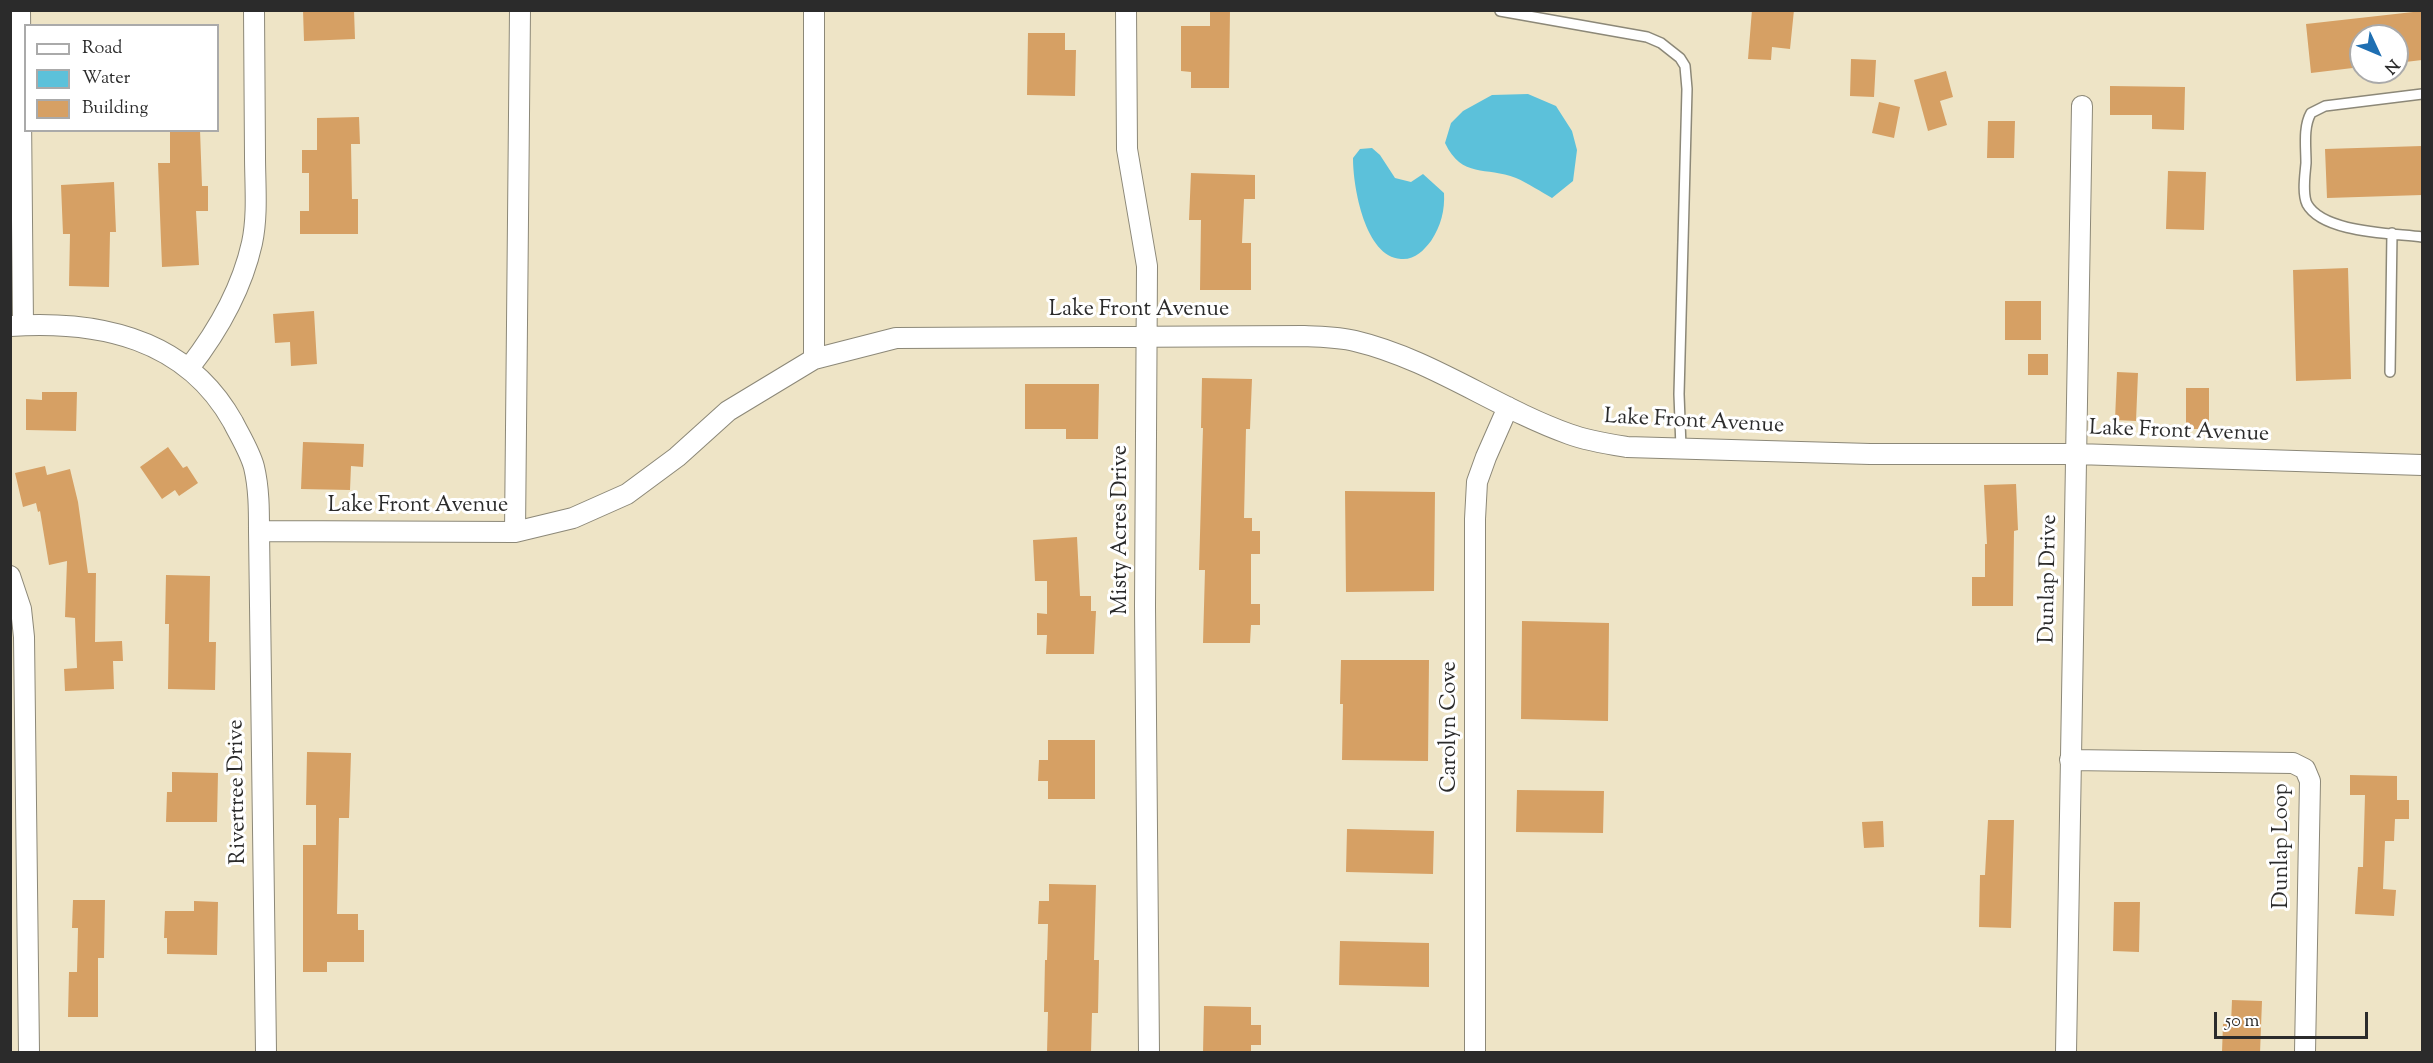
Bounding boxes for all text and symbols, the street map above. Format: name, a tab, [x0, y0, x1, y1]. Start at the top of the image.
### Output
legend	[24, 24, 219, 132]
north arrow	[2349, 24, 2409, 84]
text: Road	[82, 36, 122, 62]
text: N	[2378, 53, 2404, 78]
text: Water	[82, 66, 130, 92]
text: Building	[82, 96, 148, 122]
street label: Lake Front Avenue	[1049, 298, 1229, 324]
street label: Lake Front Avenue	[1603, 405, 1785, 441]
street label: Lake Front Avenue	[2088, 417, 2270, 449]
street label: Misty Acres Drive	[1109, 445, 1135, 615]
street label: Lake Front Avenue	[328, 494, 508, 520]
street label: Dunlap Drive	[2036, 514, 2064, 644]
street label: Carolyn Cove	[1438, 661, 1464, 793]
street label: Rivertree Drive	[225, 719, 253, 865]
street label: Dunlap Loop	[2270, 783, 2296, 909]
scale bar	[2217, 1000, 2372, 1038]
text: 50 m	[2225, 1009, 2259, 1035]

